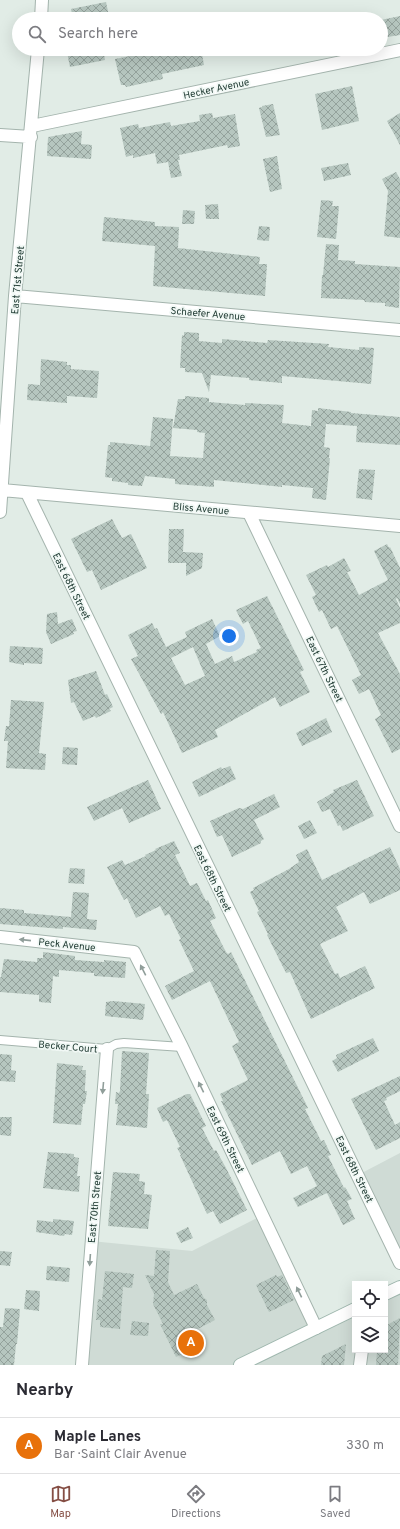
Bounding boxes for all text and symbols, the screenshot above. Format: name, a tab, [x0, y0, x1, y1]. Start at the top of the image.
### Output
search box	[12, 12, 388, 56]
icon: search	[26, 23, 48, 45]
text: Search here	[58, 25, 138, 44]
street label: Hecker Avenue	[182, 76, 251, 103]
street label: East 71st Street	[9, 245, 28, 315]
street label: Schaefer Avenue	[170, 305, 246, 324]
street label: Bliss Avenue	[172, 501, 230, 518]
street label: East 68th Street	[49, 551, 93, 622]
your location	[219, 626, 239, 646]
street label: East 67th Street	[302, 635, 345, 705]
street label: East 68th Street	[190, 843, 234, 914]
street label: Peck Avenue	[38, 936, 96, 955]
one-way arrow	[19, 937, 32, 943]
one-way arrow	[140, 965, 146, 976]
street label: Becker Court	[38, 1038, 98, 1057]
one-way arrow	[198, 1081, 204, 1093]
one-way arrow	[100, 1082, 107, 1094]
street label: East 69th Street	[203, 1104, 247, 1175]
street label: East 68th Street	[332, 1134, 376, 1205]
street label: East 70th Street	[86, 1171, 105, 1244]
one-way arrow	[86, 1254, 93, 1266]
map controls	[352, 1281, 388, 1353]
button: locate	[352, 1281, 388, 1317]
one-way arrow	[296, 1287, 302, 1298]
button: layers	[352, 1317, 388, 1353]
pin: A	[178, 1328, 204, 1358]
text: Nearby	[16, 1380, 73, 1402]
text: Maple Lanes	[54, 1428, 141, 1447]
text: A	[24, 1438, 34, 1454]
text: 330 m	[346, 1438, 384, 1454]
text: Bar · Saint Clair Avenue	[54, 1447, 187, 1463]
tab: Map	[50, 1483, 72, 1521]
tab: Directions	[171, 1483, 221, 1521]
tab: Saved	[320, 1483, 350, 1521]

